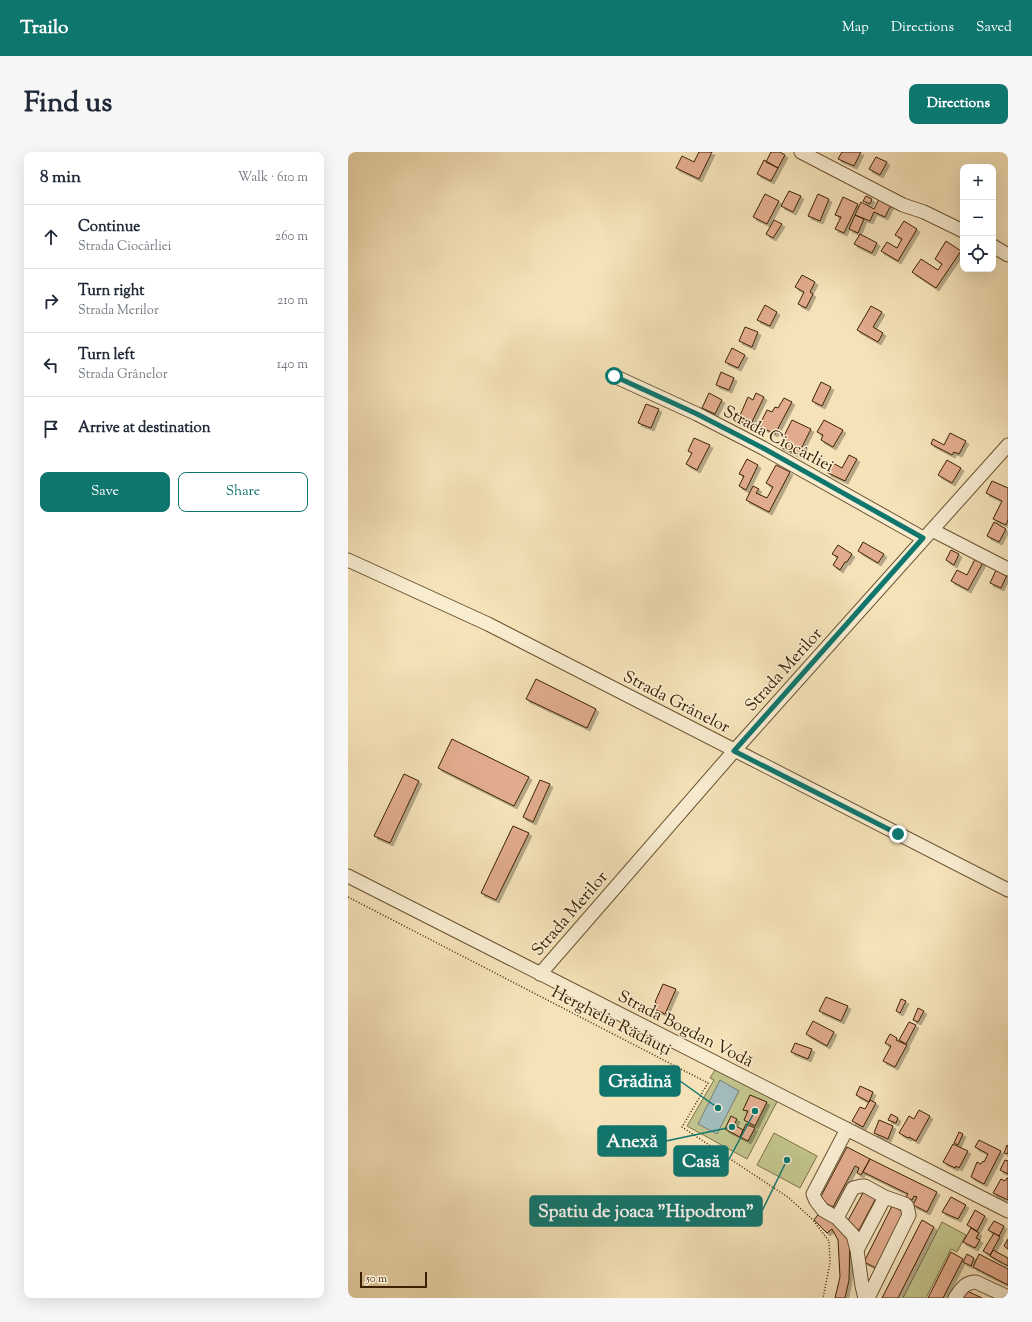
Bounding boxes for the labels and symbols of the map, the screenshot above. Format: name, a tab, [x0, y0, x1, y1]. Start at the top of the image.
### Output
route start	[605, 367, 623, 385]
street label: Strada Ciocârliei	[718, 400, 838, 479]
street label: Strada Merilor	[740, 623, 829, 718]
street label: Strada Grânelor	[618, 666, 734, 740]
route end	[889, 825, 907, 843]
street label: Strada Merilor	[527, 866, 615, 962]
street label: Herghelia Rădăuți	[547, 981, 676, 1063]
street label: Strada Bogdan Vodă	[613, 985, 757, 1074]
callout: Grădină	[600, 1066, 680, 1096]
text: Grădină	[608, 1070, 673, 1096]
callout: Anexă	[598, 1126, 666, 1156]
text: Anexă	[606, 1130, 658, 1156]
callout: Casă	[674, 1146, 728, 1176]
text: Casă	[682, 1150, 721, 1176]
callout: Spatiu de joaca "Hipodrom"	[530, 1196, 762, 1226]
text: Spatiu de joaca "Hipodrom"	[538, 1200, 754, 1226]
scale bar	[360, 1270, 427, 1289]

